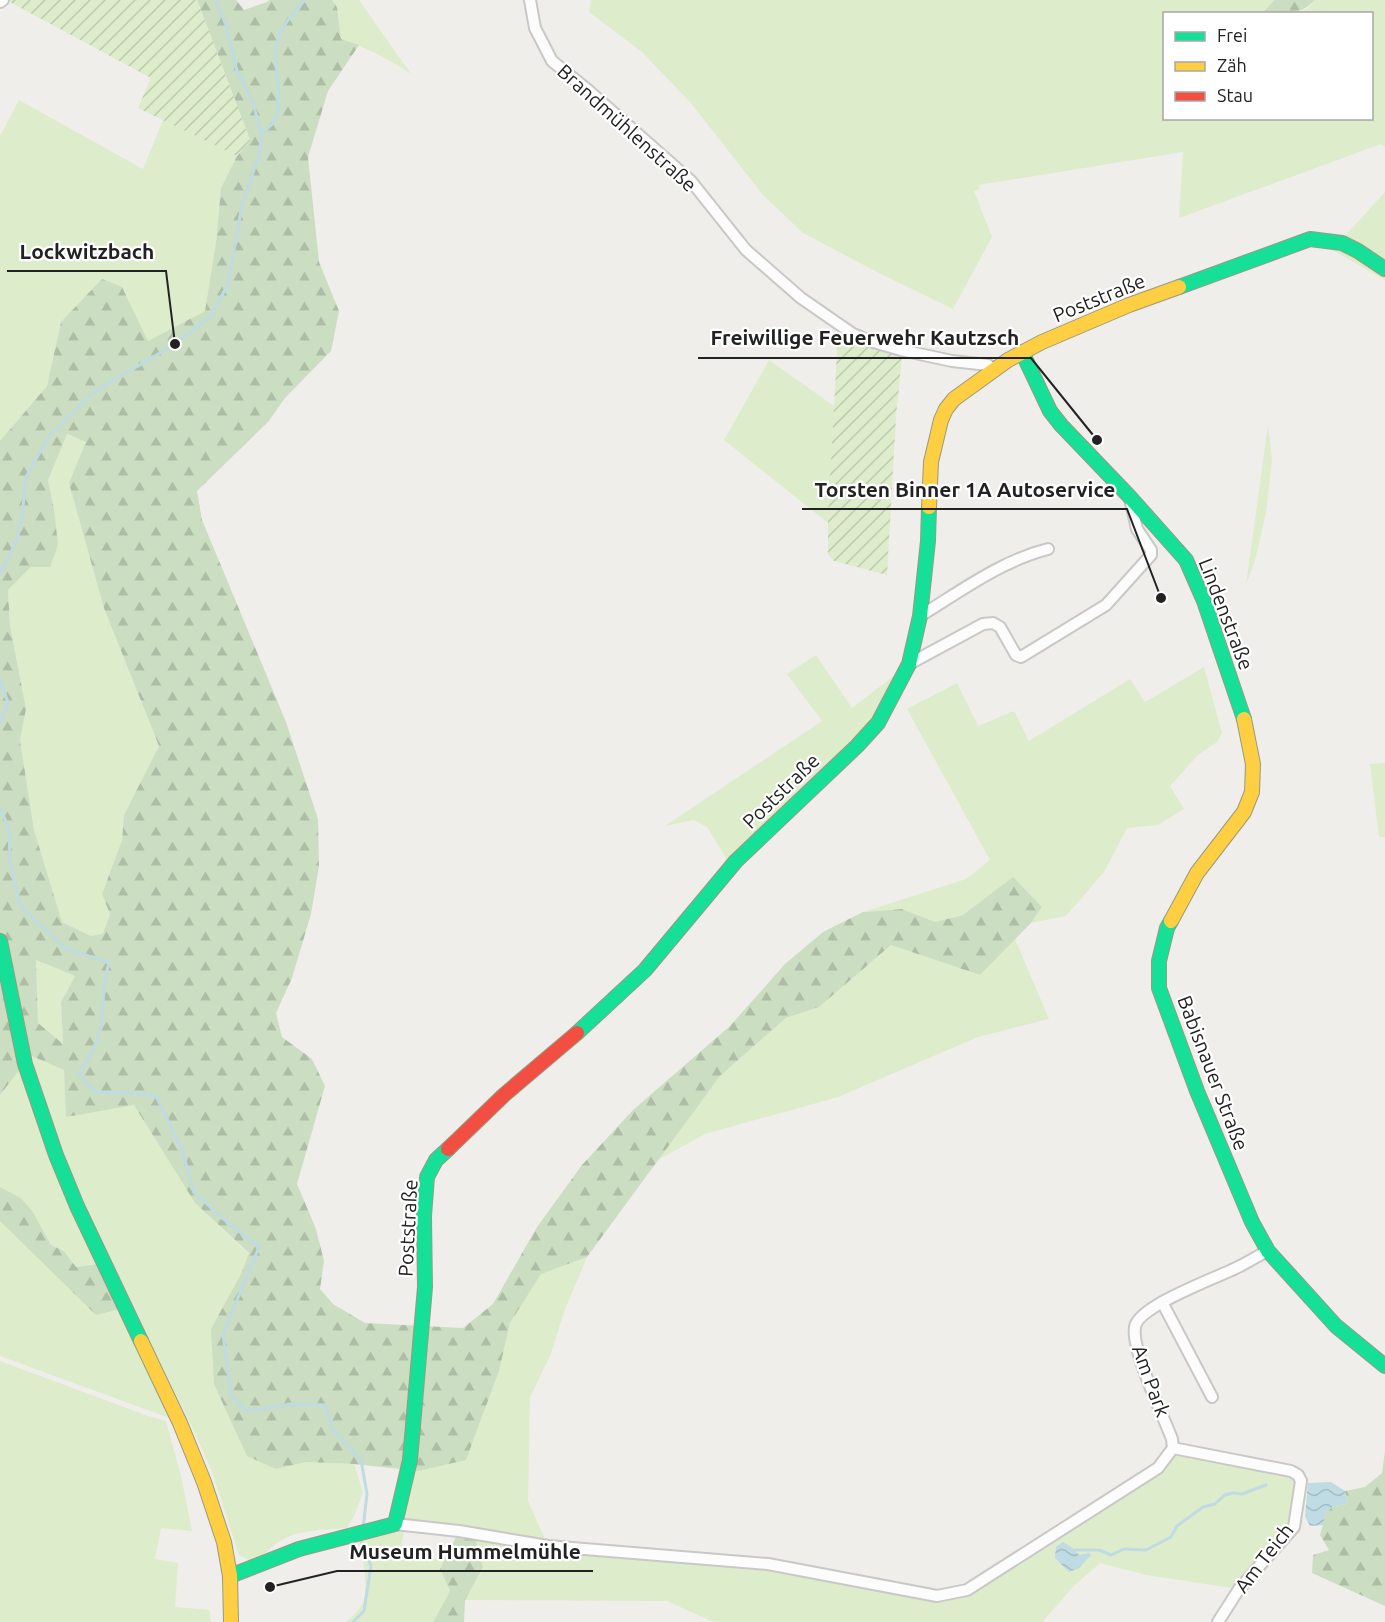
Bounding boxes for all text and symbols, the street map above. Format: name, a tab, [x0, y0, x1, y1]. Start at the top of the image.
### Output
legend	[1163, 12, 1373, 120]
text: Frei	[1217, 25, 1247, 45]
text: Zäh	[1217, 55, 1247, 75]
street label: Brandmühlenstraße	[553, 59, 702, 196]
text: Stau	[1217, 85, 1253, 105]
callout: Lockwitzbach	[7, 232, 166, 271]
text: Lockwitzbach	[20, 239, 154, 263]
street label: Poststraße	[1049, 269, 1148, 326]
callout: Freiwillige Feuerwehr Kautzsch	[698, 319, 1031, 358]
text: Freiwillige Feuerwehr Kautzsch	[711, 325, 1019, 349]
callout: Torsten Binner 1A Autoservice	[802, 470, 1127, 509]
text: Torsten Binner 1A Autoservice	[815, 477, 1115, 501]
street label: Lindenstraße	[1195, 555, 1258, 673]
street label: Poststraße	[738, 749, 824, 833]
street label: Babisnauer Straße	[1173, 992, 1254, 1153]
street label: Poststraße	[393, 1179, 422, 1277]
street label: Am Park	[1128, 1342, 1175, 1420]
street label: Am Teich	[1229, 1518, 1298, 1597]
callout: Museum Hummelmühle	[337, 1532, 593, 1571]
text: Museum Hummelmühle	[349, 1539, 581, 1563]

